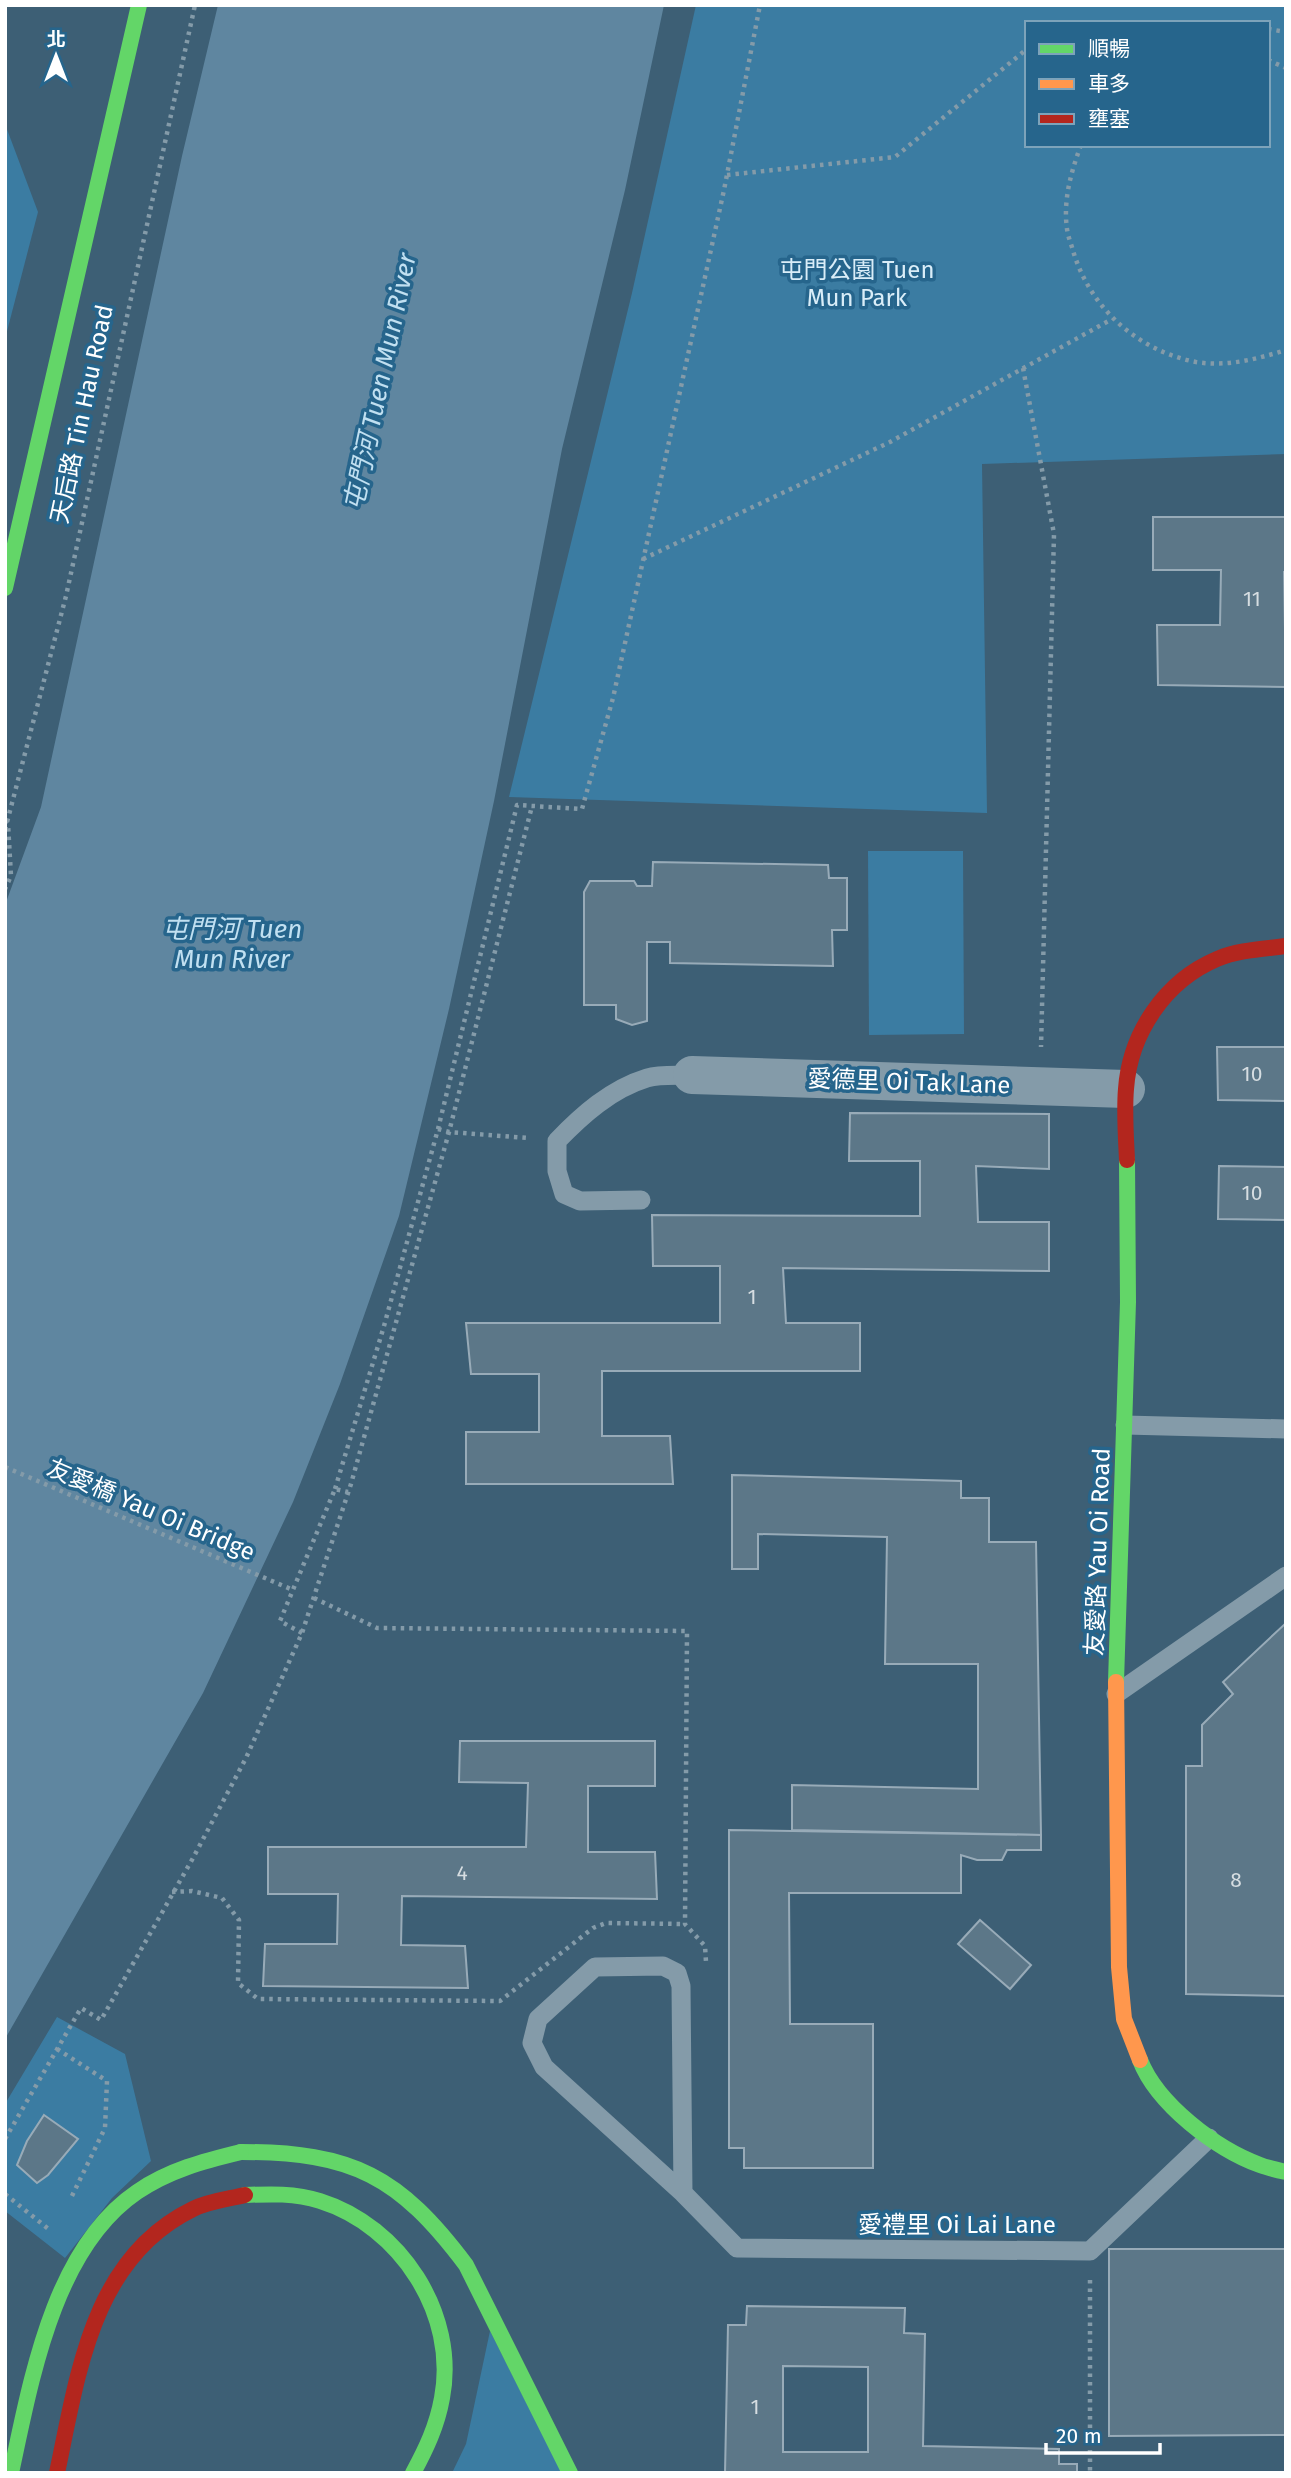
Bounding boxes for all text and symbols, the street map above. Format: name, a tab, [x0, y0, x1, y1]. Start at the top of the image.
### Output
north arrow	[21, 21, 91, 91]
legend	[1025, 21, 1270, 147]
text: 北	[46, 28, 66, 51]
text: 順暢	[1088, 36, 1130, 62]
text: 車多	[1088, 71, 1130, 97]
text: 壅塞	[1088, 106, 1130, 132]
water label: 屯門河 Tuen Mun River	[338, 249, 423, 514]
park label: 屯門公園 Tuen Mun Park	[780, 256, 934, 312]
street label: 天后路 Tin Hau Road	[45, 302, 119, 526]
house number: 11	[1243, 586, 1261, 612]
water label: 屯門河 Tuen Mun River	[162, 914, 302, 975]
house number: 10	[1242, 1061, 1262, 1087]
street label: 愛德里 Oi Tak Lane	[807, 1064, 1011, 1100]
house number: 10	[1242, 1180, 1262, 1206]
house number: 1	[747, 1284, 757, 1310]
street label: 友愛路 Yau Oi Road	[1080, 1448, 1116, 1656]
street label: 友愛橋 Yau Oi Bridge	[43, 1454, 259, 1566]
house number: 4	[456, 1860, 468, 1886]
house number: 8	[1230, 1867, 1242, 1893]
street label: 愛禮里 Oi Lai Lane	[858, 2211, 1056, 2239]
house number: 1	[750, 2394, 760, 2420]
scale bar	[1046, 2412, 1160, 2456]
text: 20 m	[1056, 2423, 1102, 2449]

